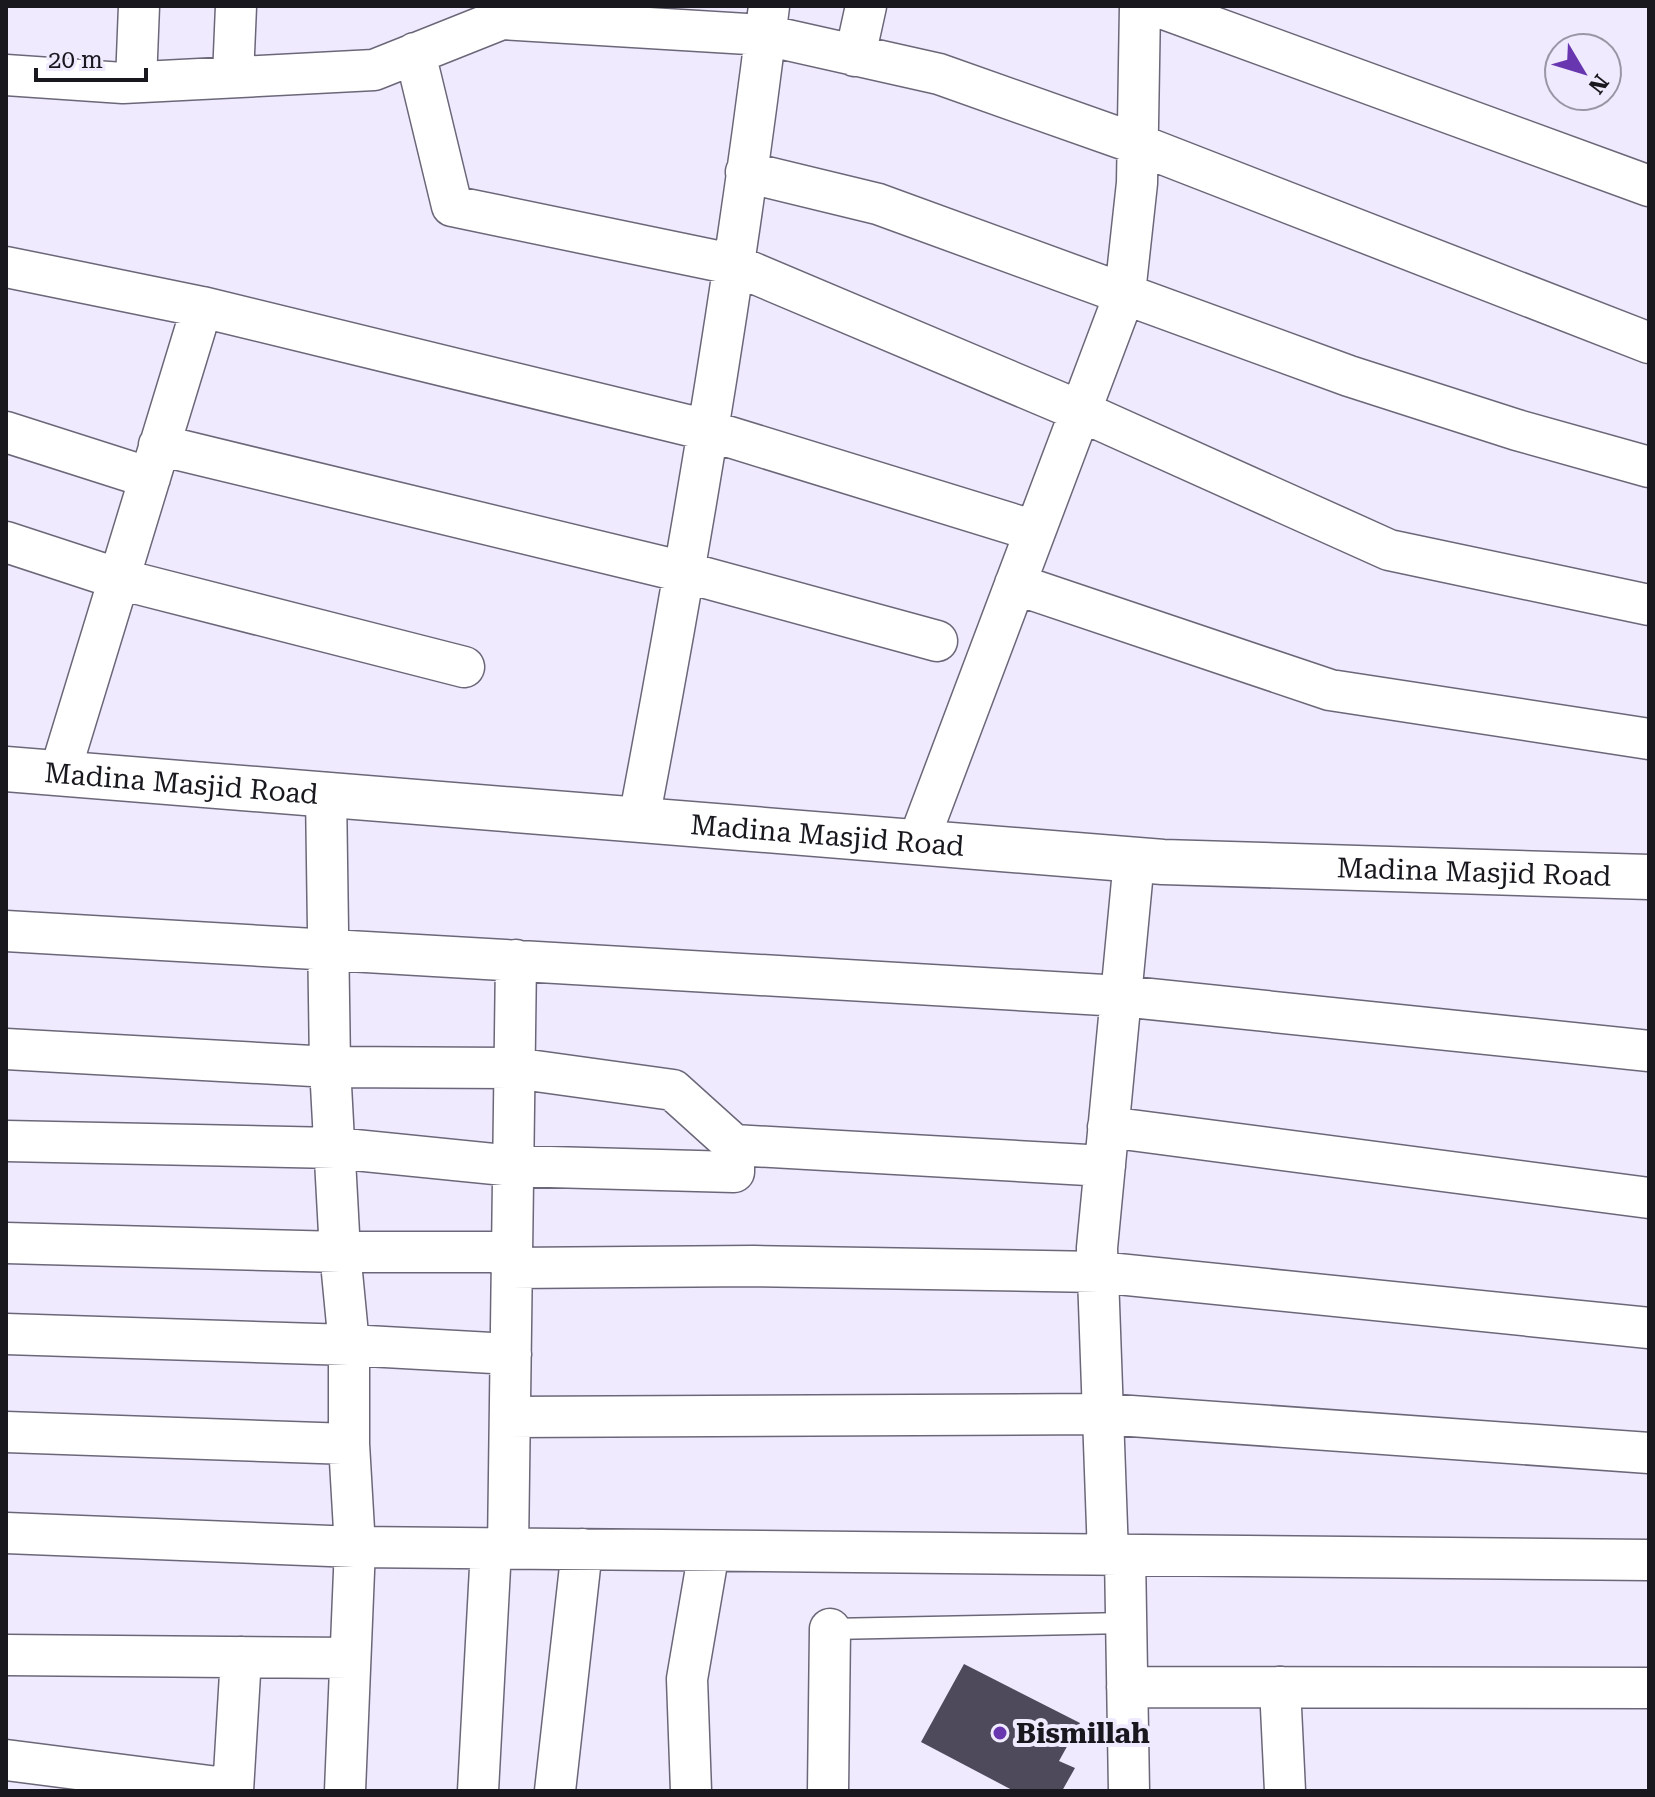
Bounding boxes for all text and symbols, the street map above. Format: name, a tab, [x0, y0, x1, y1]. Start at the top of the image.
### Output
scale bar	[36, 32, 146, 82]
north arrow	[1543, 32, 1623, 112]
text: 20 m	[48, 46, 103, 74]
text: N	[1583, 70, 1613, 98]
street label: Madina Masjid Road	[43, 756, 320, 811]
street label: Madina Masjid Road	[689, 808, 966, 862]
street label: Madina Masjid Road	[1336, 851, 1612, 892]
place label: Bismillah	[1016, 1717, 1150, 1750]
marker: Bismillah	[991, 1724, 1009, 1742]

